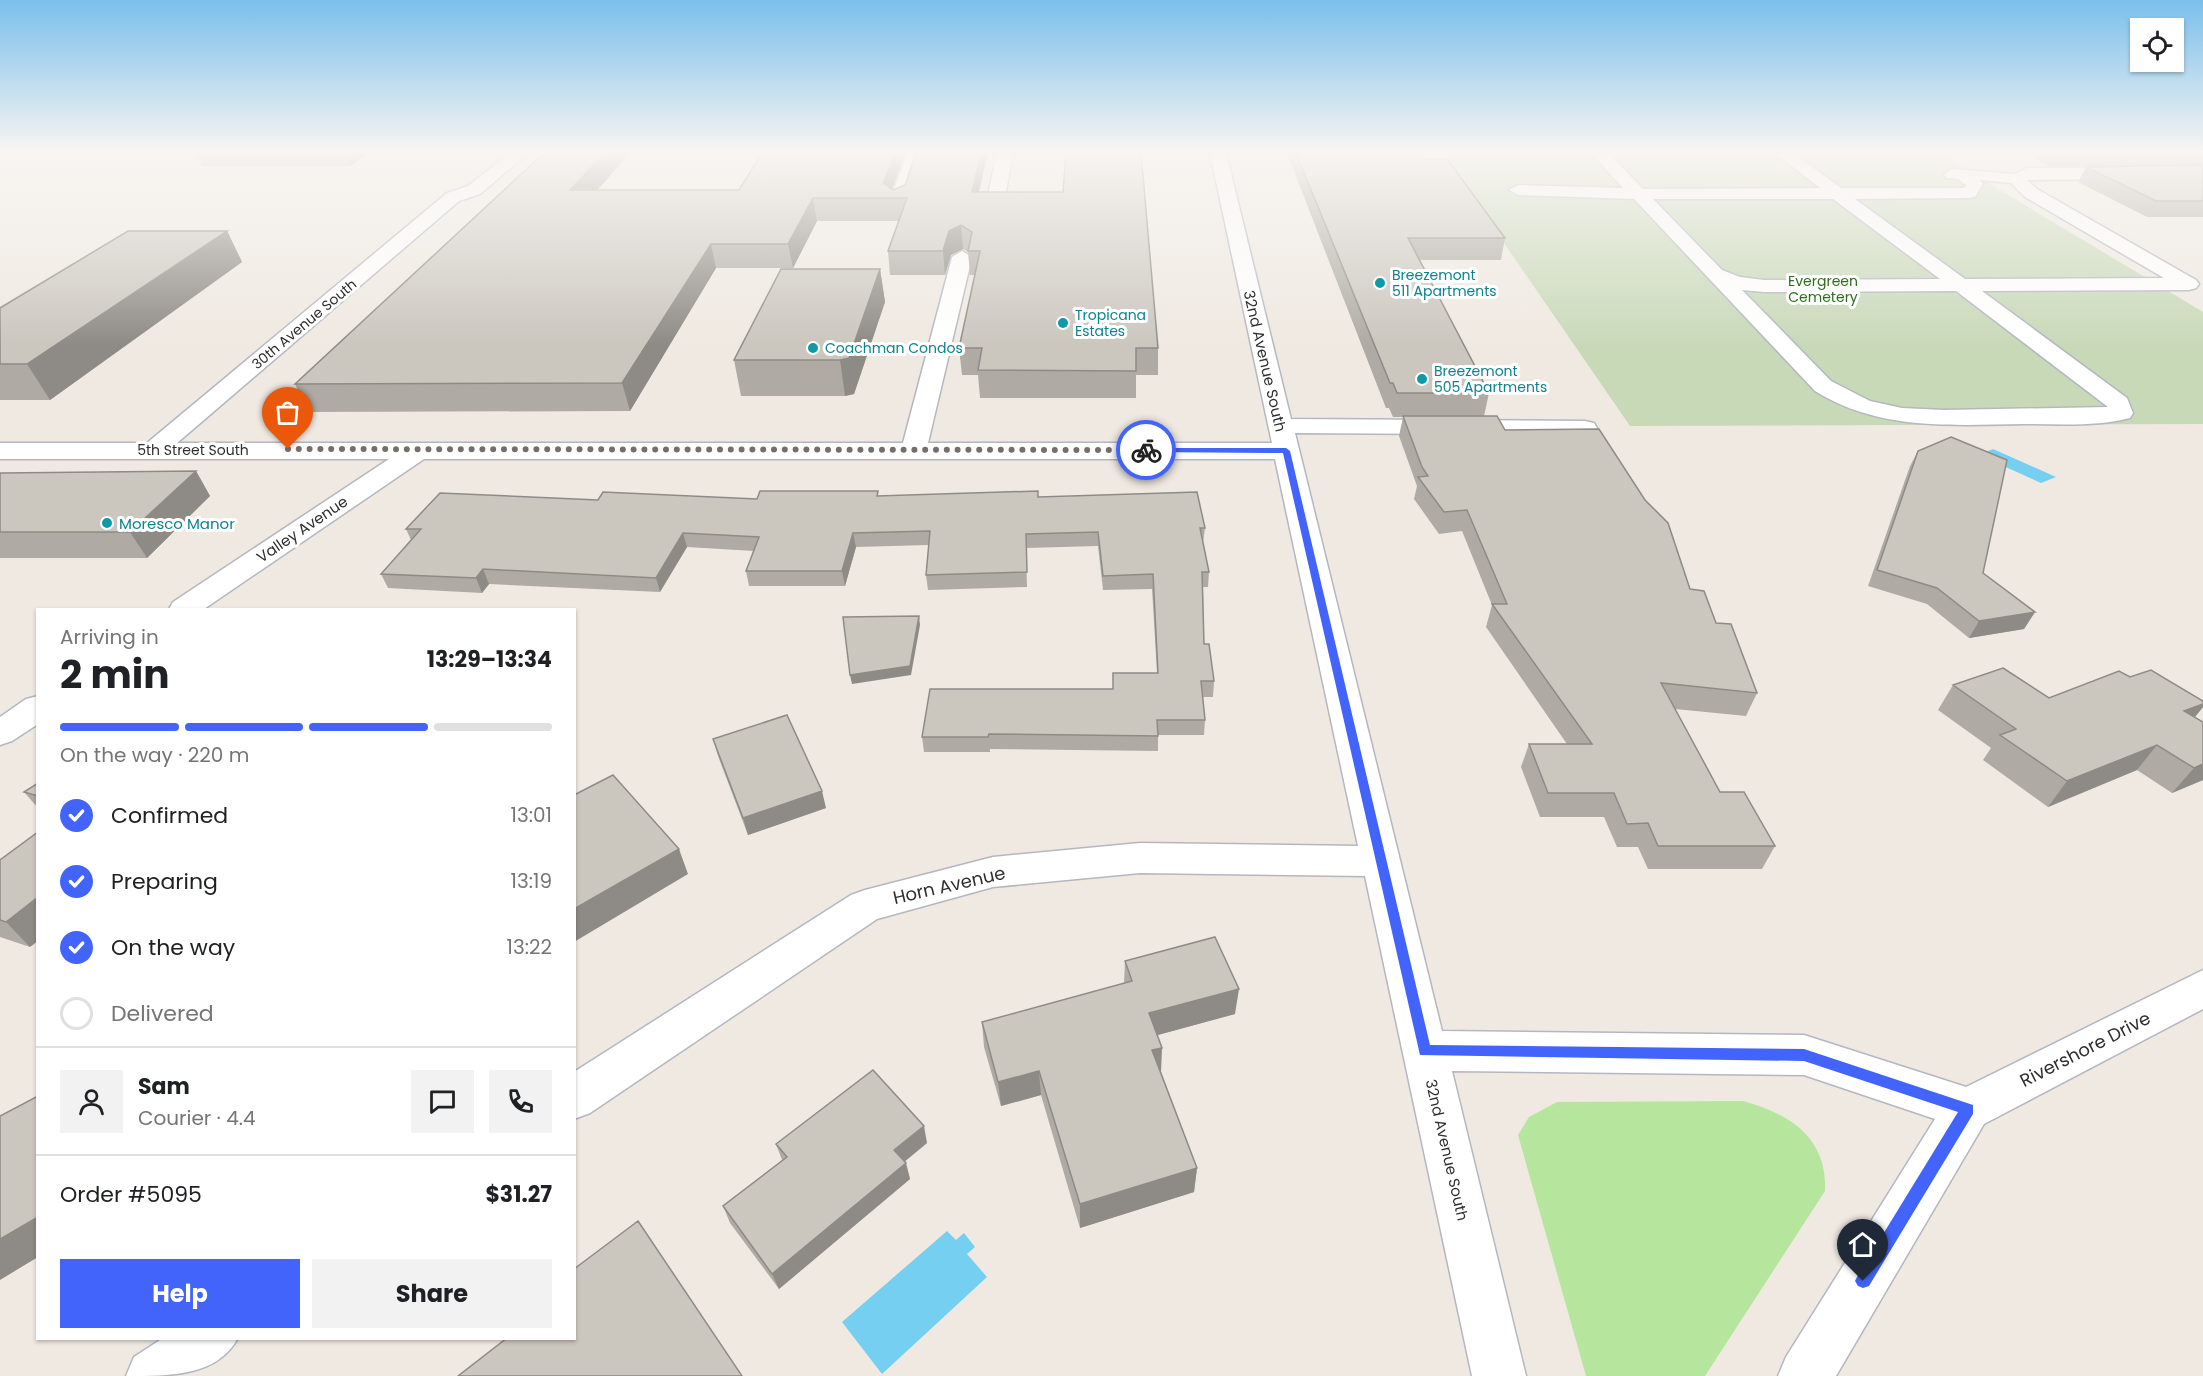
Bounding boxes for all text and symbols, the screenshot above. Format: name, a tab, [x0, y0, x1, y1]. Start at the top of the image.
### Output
map controls	[2130, 18, 2184, 72]
button: locate	[2130, 18, 2184, 72]
place label: Breezemont 511 Apartments	[1392, 265, 1497, 301]
park label: Evergreen Cemetery	[1788, 271, 1858, 307]
street label: 30th Avenue South	[247, 274, 361, 374]
marker: Breezemont 511 Apartments	[1373, 276, 1387, 290]
street label: 32nd Avenue South	[1239, 288, 1291, 434]
place label: Tropicana Estates	[1075, 305, 1146, 341]
marker: Tropicana Estates	[1056, 316, 1070, 330]
place label: Coachman Condos	[825, 338, 963, 358]
marker: Coachman Condos	[806, 341, 820, 355]
place label: Breezemont 505 Apartments	[1434, 361, 1547, 397]
marker: Breezemont 505 Apartments	[1415, 372, 1429, 386]
pin	[262, 387, 313, 449]
icon: bag	[271, 396, 304, 429]
courier	[1116, 420, 1176, 480]
icon: bike	[1130, 434, 1163, 467]
street label: 5th Street South	[137, 440, 249, 460]
street label: Valley Avenue	[252, 491, 352, 567]
place label: Moresco Manor	[119, 513, 235, 534]
marker: Moresco Manor	[100, 516, 114, 530]
text: Arriving in	[60, 623, 159, 651]
text: 13:29–13:34	[427, 644, 552, 675]
text: 2 min	[60, 647, 170, 702]
text: On the way · 220 m	[60, 741, 249, 769]
icon: check	[60, 799, 93, 832]
text: Confirmed	[111, 800, 228, 831]
text: 13:01	[511, 801, 552, 829]
street label: Horn Avenue	[890, 860, 1008, 910]
icon: check	[60, 865, 93, 898]
text: Preparing	[111, 866, 218, 897]
text: 13:19	[511, 867, 552, 895]
icon: check	[60, 931, 93, 964]
text: On the way	[111, 932, 235, 963]
text: 13:22	[507, 933, 552, 961]
text: Delivered	[111, 998, 214, 1029]
street label: Rivershore Drive	[2015, 1005, 2155, 1093]
button: person	[60, 1070, 123, 1133]
button: chat	[411, 1070, 474, 1133]
button: phone	[489, 1070, 552, 1133]
text: Sam	[138, 1071, 190, 1102]
street label: 32nd Avenue South	[1421, 1077, 1473, 1223]
text: Courier · 4.4	[138, 1104, 256, 1132]
text: Order #5095	[60, 1179, 202, 1210]
text: $31.27	[485, 1179, 552, 1210]
pin	[1837, 1219, 1888, 1281]
icon: home	[1846, 1228, 1879, 1261]
button: Help	[60, 1259, 300, 1328]
button: Share	[312, 1259, 552, 1328]

